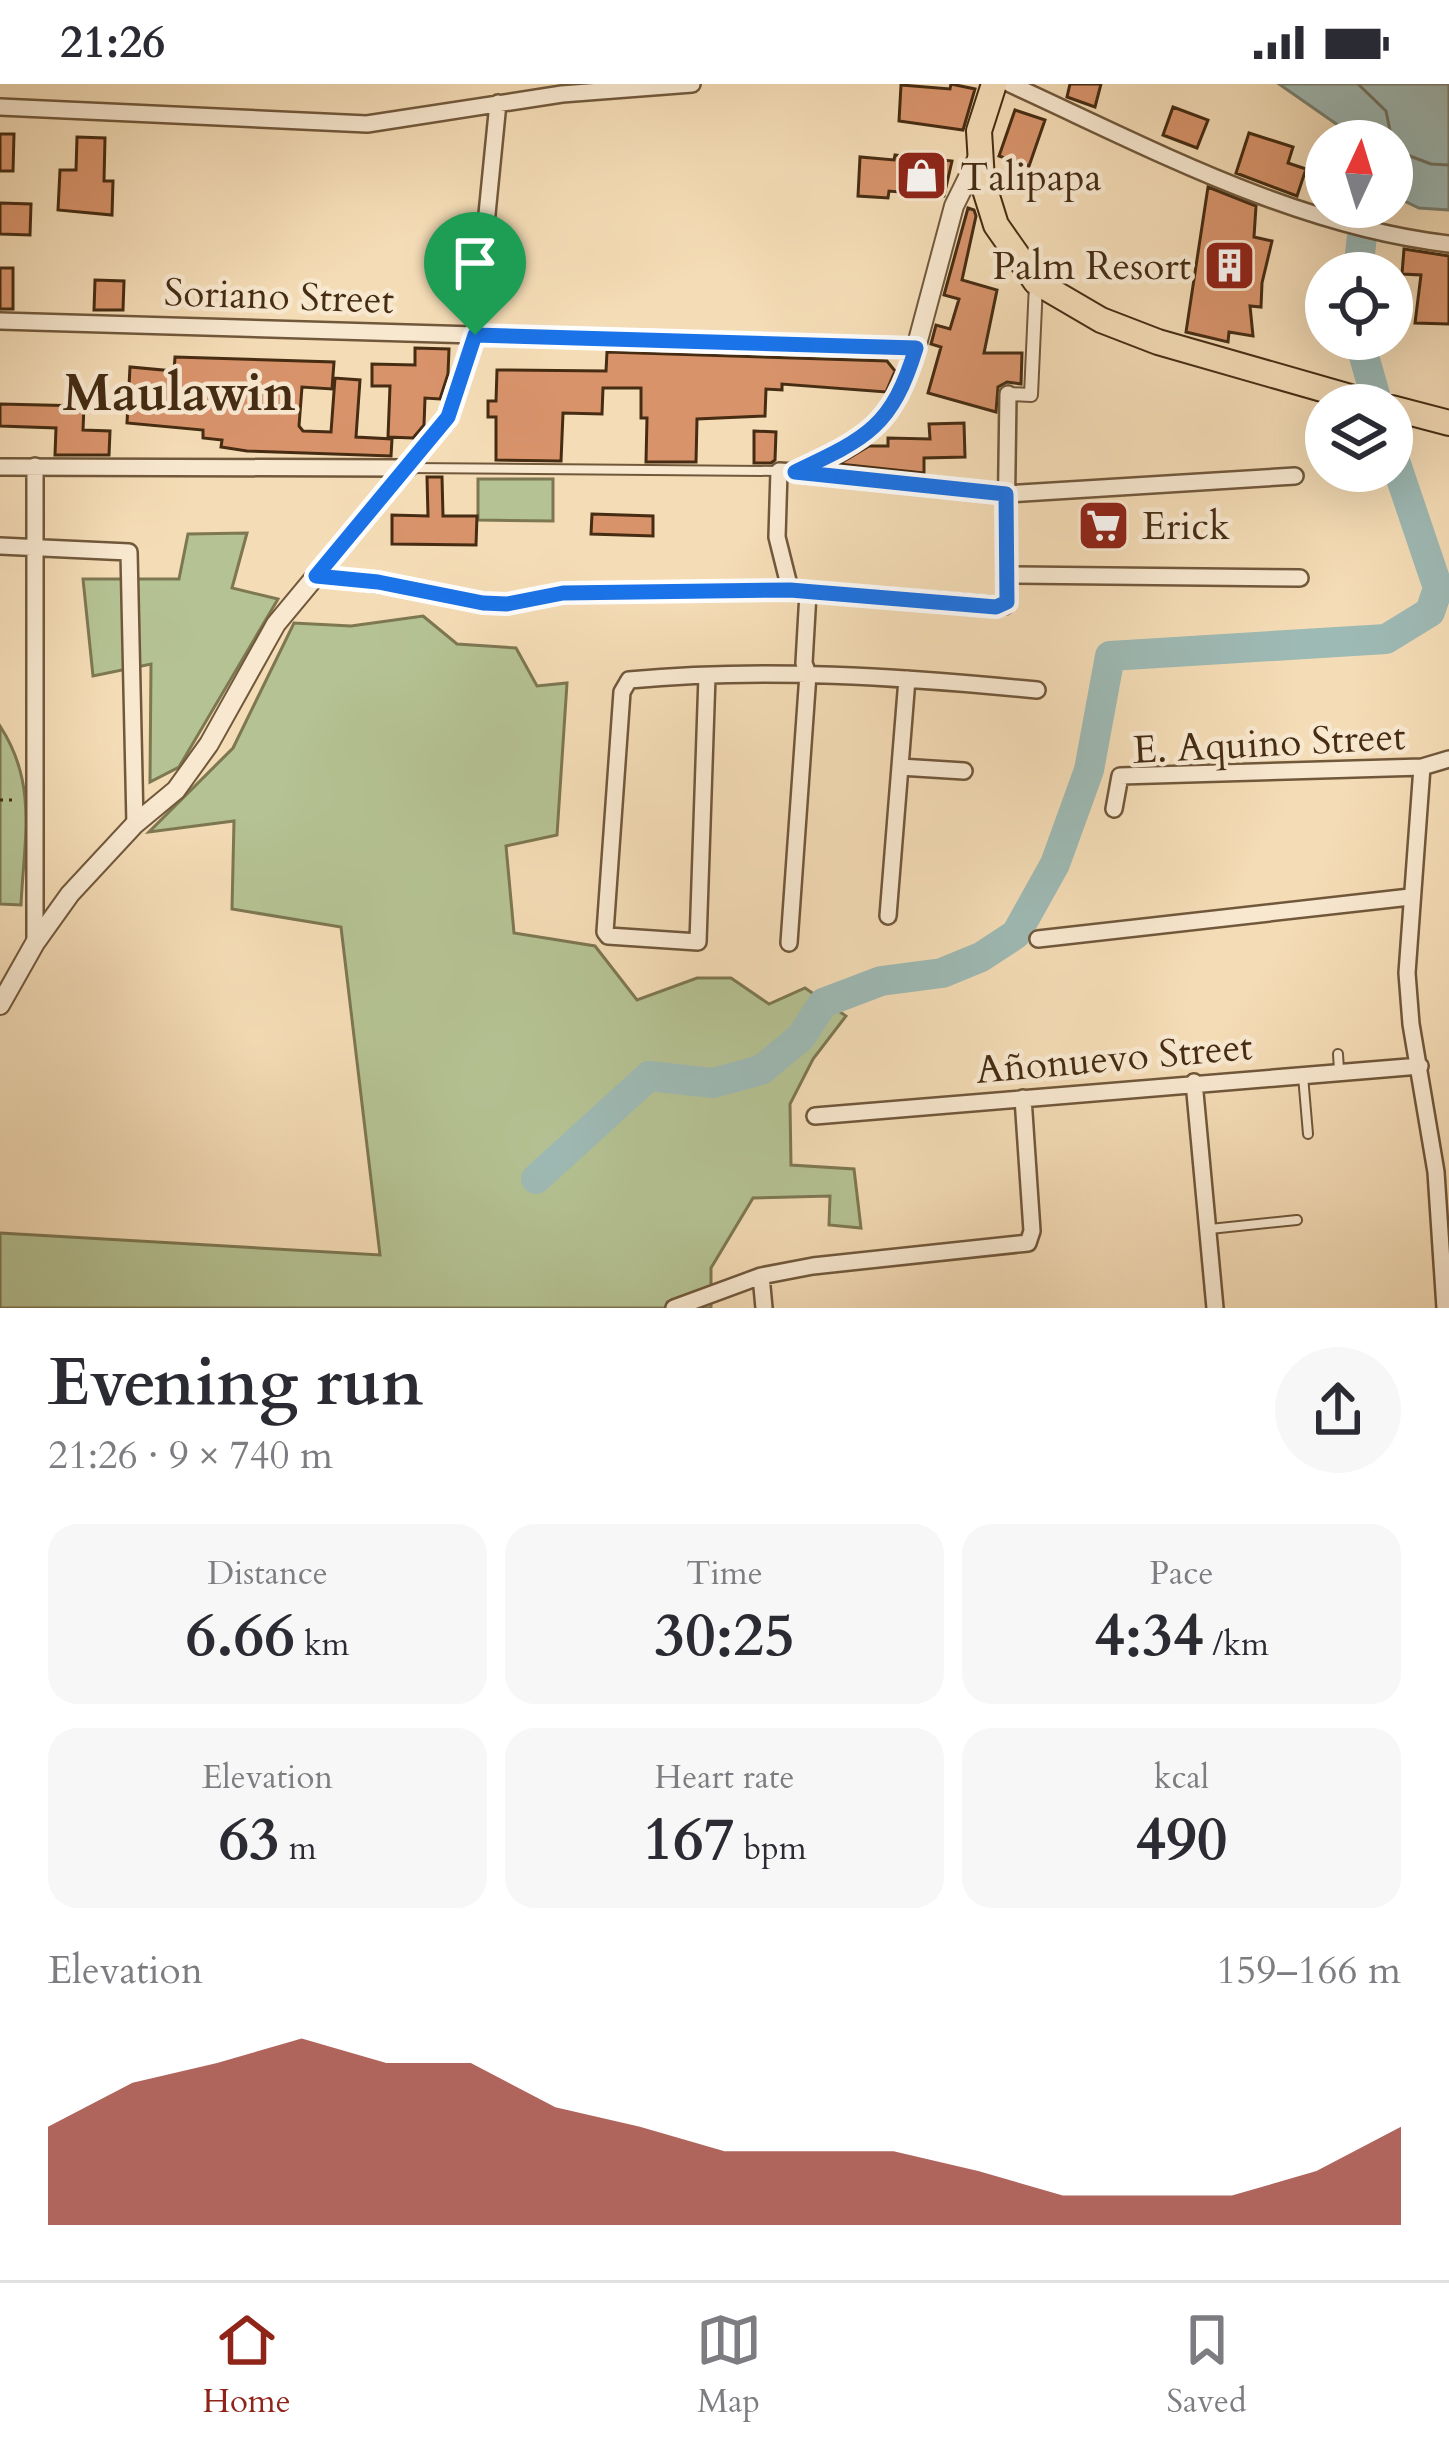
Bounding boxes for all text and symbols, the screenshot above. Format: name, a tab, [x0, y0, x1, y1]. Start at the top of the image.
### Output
text: 21:26	[60, 12, 165, 73]
north arrow	[1305, 120, 1413, 228]
map controls	[1305, 120, 1413, 492]
shop icon: Talipapa	[893, 148, 949, 204]
place label: Talipapa	[960, 151, 1102, 204]
pin	[424, 212, 526, 335]
icon: arrive	[442, 230, 508, 296]
building icon: Palm Resort	[1202, 237, 1258, 293]
place label: Palm Resort	[992, 240, 1191, 293]
button: locate	[1305, 252, 1413, 360]
street label: Soriano Street	[163, 266, 395, 327]
district label: Maulawin	[63, 359, 296, 429]
button: layers	[1305, 384, 1413, 492]
supermarket icon: Erick	[1075, 497, 1131, 553]
place label: Erick	[1142, 500, 1230, 553]
street label: E. Aquino Street	[1131, 710, 1407, 777]
street label: Añonuevo Street	[974, 1020, 1255, 1097]
text: Evening run	[48, 1339, 423, 1428]
button: share	[1275, 1347, 1401, 1473]
text: 21:26 · 9 × 740 m	[48, 1429, 333, 1482]
text: Distance	[207, 1551, 328, 1596]
text: Time	[686, 1551, 763, 1596]
text: Pace	[1150, 1551, 1213, 1596]
text: 6.66	[185, 1596, 295, 1677]
text: 30:25	[654, 1596, 795, 1677]
text: 4:34	[1094, 1596, 1204, 1677]
text: km	[295, 1622, 350, 1667]
text: /km	[1204, 1622, 1269, 1667]
text: Elevation	[202, 1755, 333, 1800]
text: Heart rate	[655, 1755, 794, 1800]
text: kcal	[1154, 1755, 1209, 1800]
text: 63	[218, 1800, 280, 1881]
text: 167	[642, 1800, 735, 1881]
text: 490	[1135, 1800, 1228, 1881]
text: m	[280, 1826, 317, 1871]
text: bpm	[735, 1826, 807, 1871]
text: Elevation	[48, 1944, 203, 1997]
text: 159–166 m	[1216, 1944, 1401, 1997]
tab: Home	[202, 2307, 291, 2424]
tab: Map	[696, 2307, 762, 2424]
tab: Saved	[1167, 2307, 1247, 2424]

